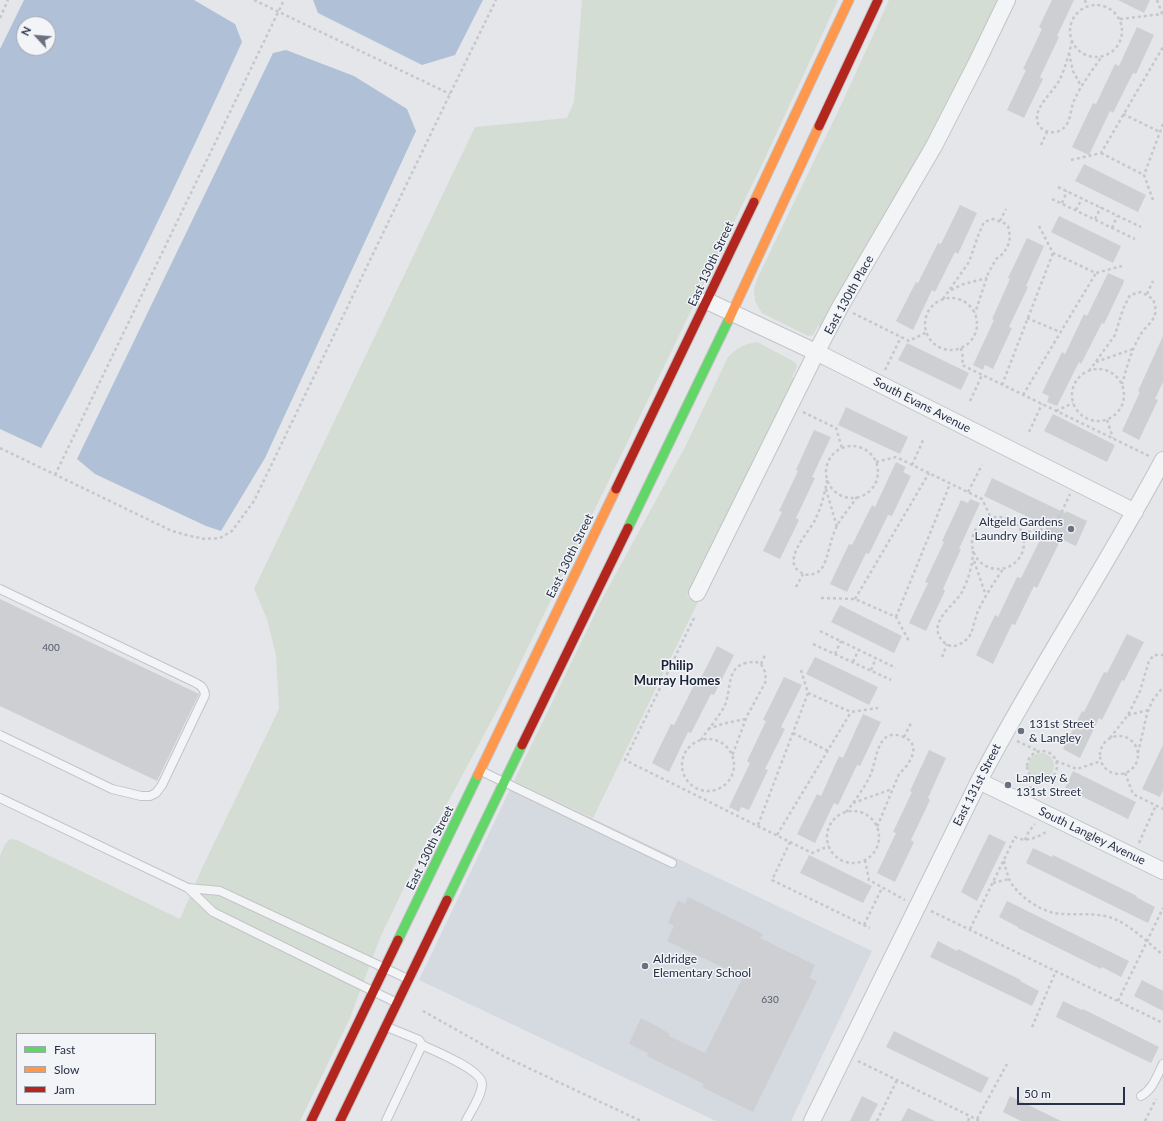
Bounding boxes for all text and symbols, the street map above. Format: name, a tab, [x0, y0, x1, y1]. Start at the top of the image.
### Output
north arrow	[16, 16, 56, 56]
text: N	[18, 24, 33, 38]
street label: East 130th Street	[685, 219, 737, 309]
street label: East 130th Place	[821, 253, 877, 337]
street label: South Evans Avenue	[871, 374, 973, 436]
street label: East 130th Street	[543, 512, 597, 600]
place label: Altgeld Gardens Laundry Building	[975, 515, 1063, 543]
marker: Altgeld Gardens Laundry Building	[1066, 524, 1076, 534]
house number: 400	[42, 642, 60, 654]
district label: Philip Murray Homes	[634, 658, 720, 689]
place label: 131st Street & Langley	[1029, 717, 1094, 745]
marker: 131st Street & Langley	[1016, 726, 1026, 736]
street label: East 131st Street	[950, 741, 1004, 829]
place label: Langley & 131st Street	[1016, 771, 1081, 799]
marker: Langley & 131st Street	[1003, 780, 1013, 790]
street label: East 130th Street	[403, 804, 457, 892]
street label: South Langley Avenue	[1036, 804, 1148, 868]
place label: Aldridge Elementary School	[653, 952, 751, 980]
marker: Aldridge Elementary School	[640, 961, 650, 971]
house number: 630	[761, 994, 779, 1006]
legend	[16, 1033, 156, 1105]
text: Fast	[54, 1042, 75, 1057]
text: Slow	[54, 1062, 79, 1077]
scale bar	[1019, 1079, 1127, 1105]
text: Jam	[54, 1082, 75, 1097]
text: 50 m	[1024, 1086, 1051, 1101]

